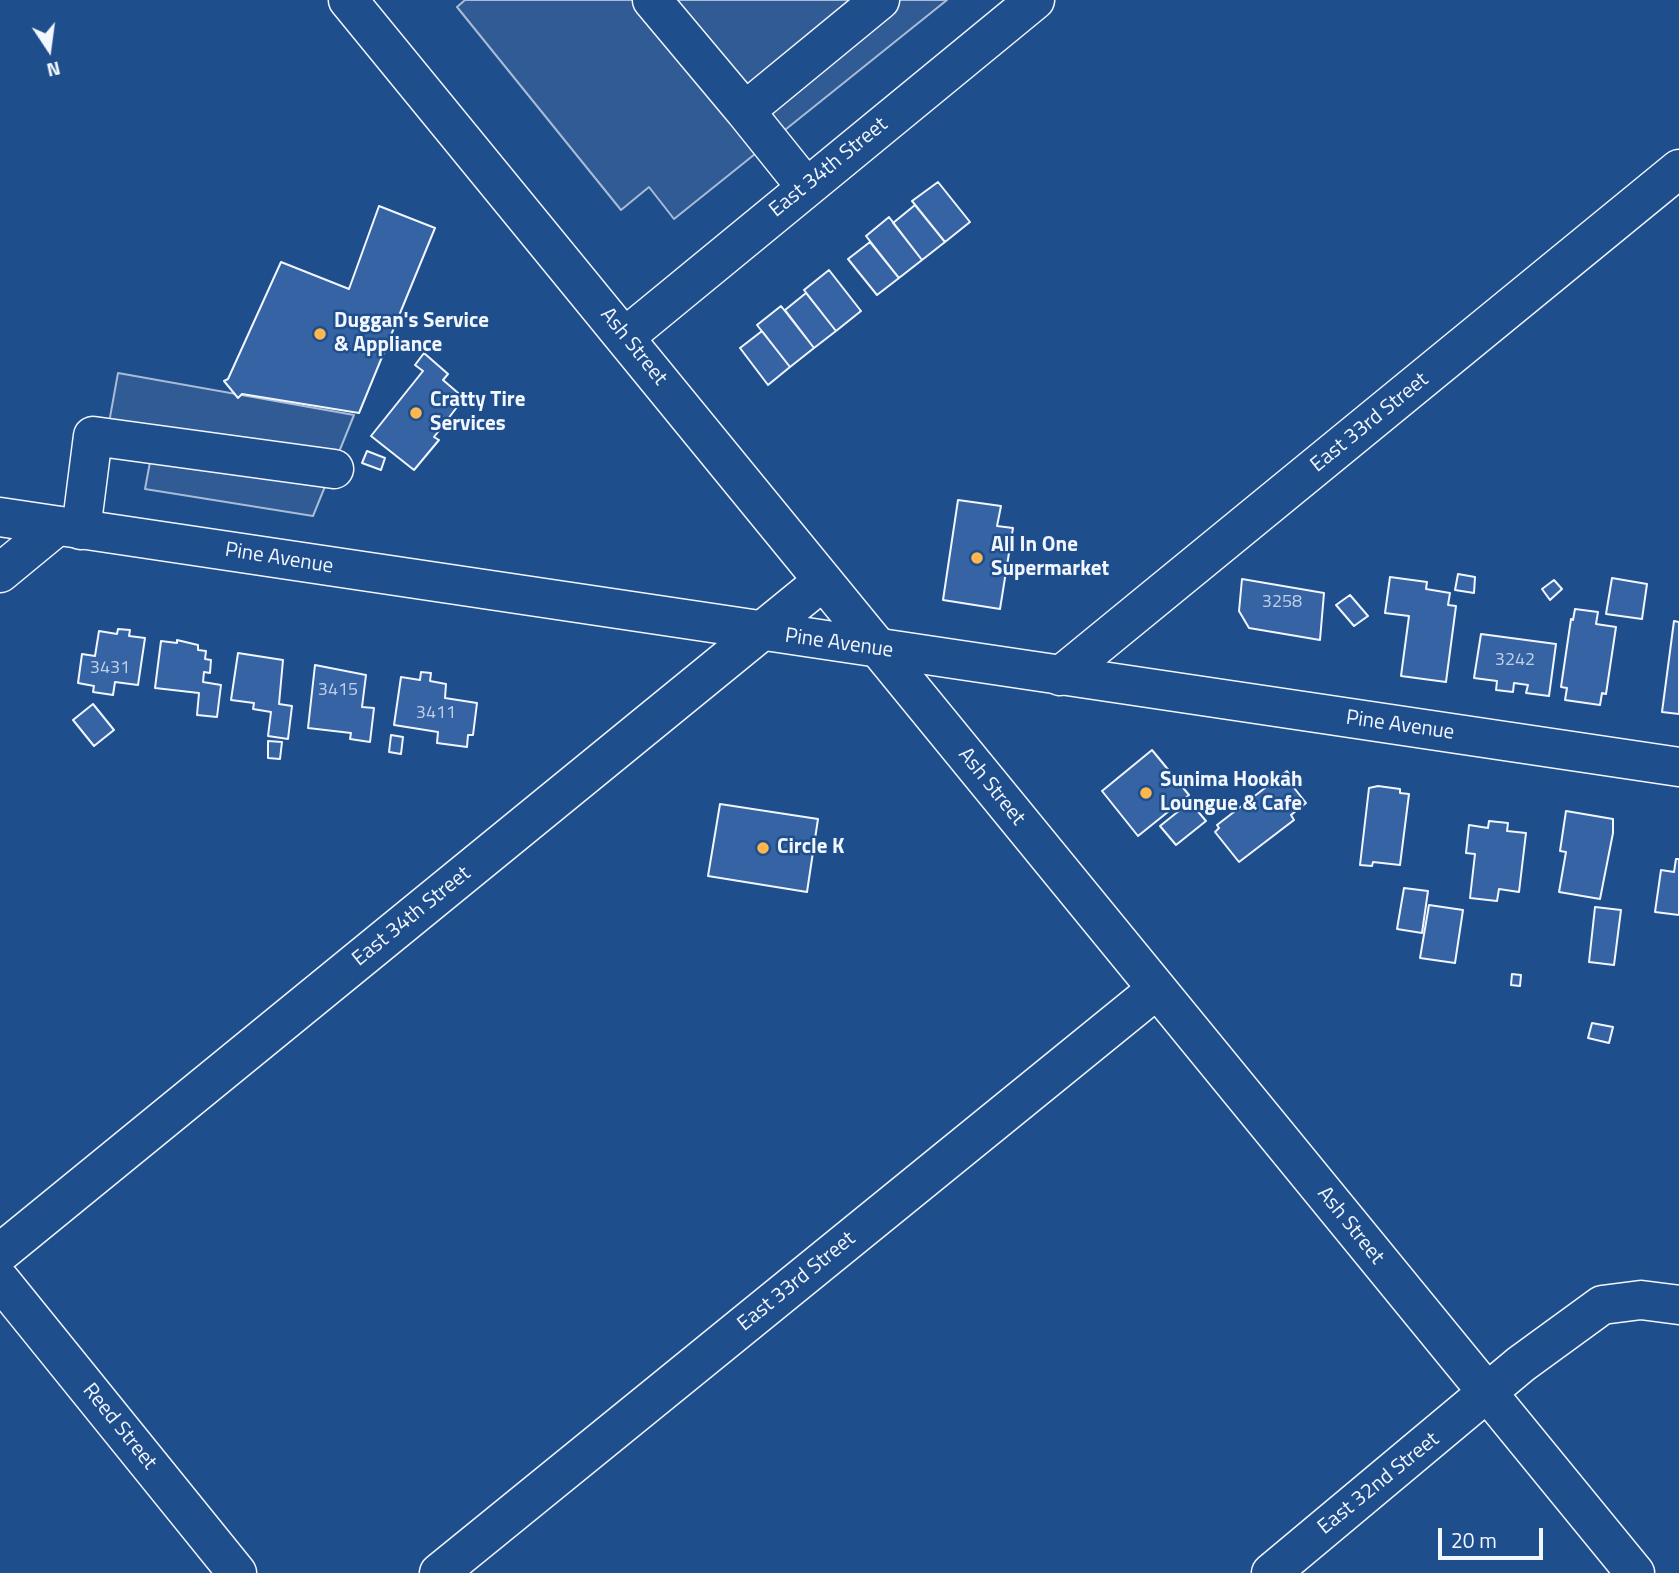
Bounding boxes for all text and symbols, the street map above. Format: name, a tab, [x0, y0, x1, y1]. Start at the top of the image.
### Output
north arrow	[14, 14, 84, 84]
text: N	[44, 54, 64, 86]
street label: East 34th Street	[765, 113, 893, 223]
street label: Ash Street	[594, 303, 672, 391]
place label: Duggan's Service & Appliance	[334, 309, 489, 359]
marker: Duggan's Service & Appliance	[312, 326, 328, 342]
street label: East 33rd Street	[1306, 368, 1434, 478]
place label: Cratty Tire Services	[430, 388, 525, 438]
marker: Cratty Tire Services	[408, 405, 424, 421]
place label: All In One Supermarket	[991, 533, 1109, 583]
street label: Pine Avenue	[223, 538, 335, 580]
marker: All In One Supermarket	[969, 550, 985, 566]
house number: 3258	[1262, 592, 1302, 614]
street label: Pine Avenue	[783, 624, 895, 664]
house number: 3242	[1495, 650, 1535, 672]
house number: 3431	[90, 658, 130, 680]
house number: 3415	[318, 680, 358, 702]
house number: 3411	[416, 703, 456, 725]
street label: Pine Avenue	[1344, 706, 1456, 746]
street label: Ash Street	[952, 743, 1030, 831]
place label: Sunima Hookah Loungue & Cafe	[1160, 768, 1303, 818]
marker: Sunima Hookah Loungue & Cafe	[1138, 785, 1154, 801]
place label: Circle K	[777, 835, 844, 861]
marker: Circle K	[755, 840, 771, 856]
street label: East 34th Street	[348, 862, 476, 972]
street label: Ash Street	[1311, 1182, 1389, 1270]
street label: East 33rd Street	[733, 1227, 861, 1337]
street label: Reed Street	[77, 1379, 161, 1475]
street label: East 32nd Street	[1313, 1427, 1445, 1541]
scale bar	[1441, 1514, 1546, 1558]
text: 20 m	[1451, 1524, 1497, 1556]

